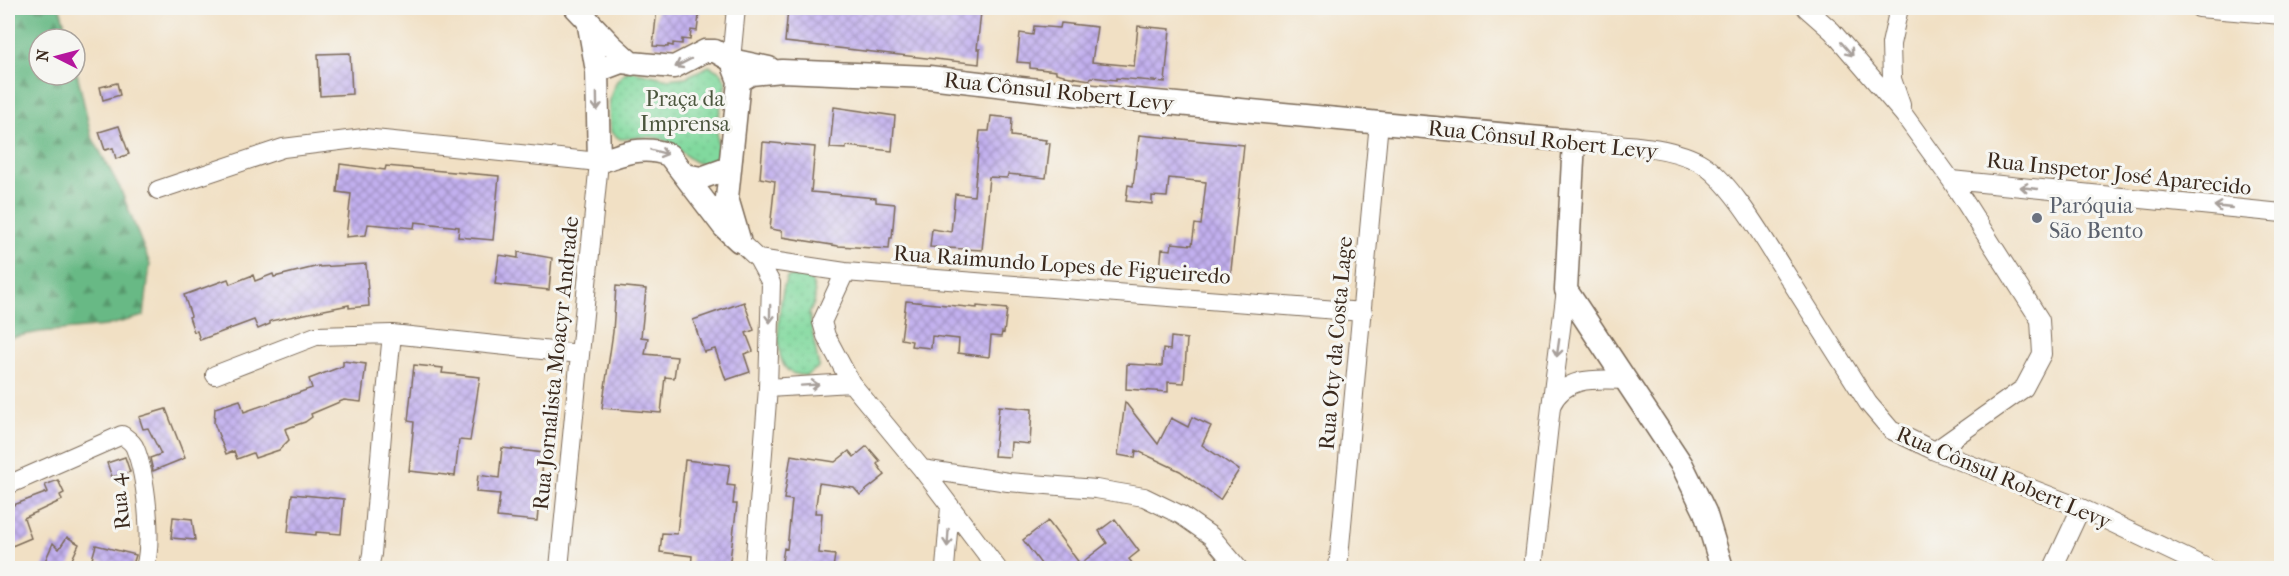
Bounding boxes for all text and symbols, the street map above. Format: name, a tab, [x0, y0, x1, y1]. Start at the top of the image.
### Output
north arrow	[27, 27, 87, 87]
one-way arrow	[1840, 41, 1854, 56]
text: N	[32, 48, 53, 63]
one-way arrow	[675, 57, 693, 69]
street label: Rua Cônsul Robert Levy	[943, 67, 1176, 117]
park label: Praça da Imprensa	[640, 86, 731, 137]
one-way arrow	[591, 92, 603, 112]
street label: Rua Cônsul Robert Levy	[1427, 115, 1660, 165]
one-way arrow	[649, 147, 668, 159]
street label: Rua Inspetor José Aparecido	[1985, 147, 2253, 201]
one-way arrow	[2020, 182, 2040, 193]
place label: Paróquia São Bento	[2049, 193, 2143, 244]
one-way arrow	[2214, 201, 2234, 212]
marker: Paróquia São Bento	[2030, 211, 2044, 225]
street label: Rua Jornalista Moacyr Andrade	[528, 215, 584, 511]
street label: Rua Oty da Costa Lage	[1314, 235, 1358, 451]
street label: Rua Raimundo Lopes de Figueiredo	[892, 240, 1231, 290]
one-way arrow	[764, 303, 776, 323]
one-way arrow	[1553, 338, 1564, 358]
one-way arrow	[799, 380, 819, 391]
street label: Rua Cônsul Robert Levy	[1892, 421, 2116, 535]
street label: Rua 4	[104, 472, 136, 531]
one-way arrow	[942, 527, 953, 547]

